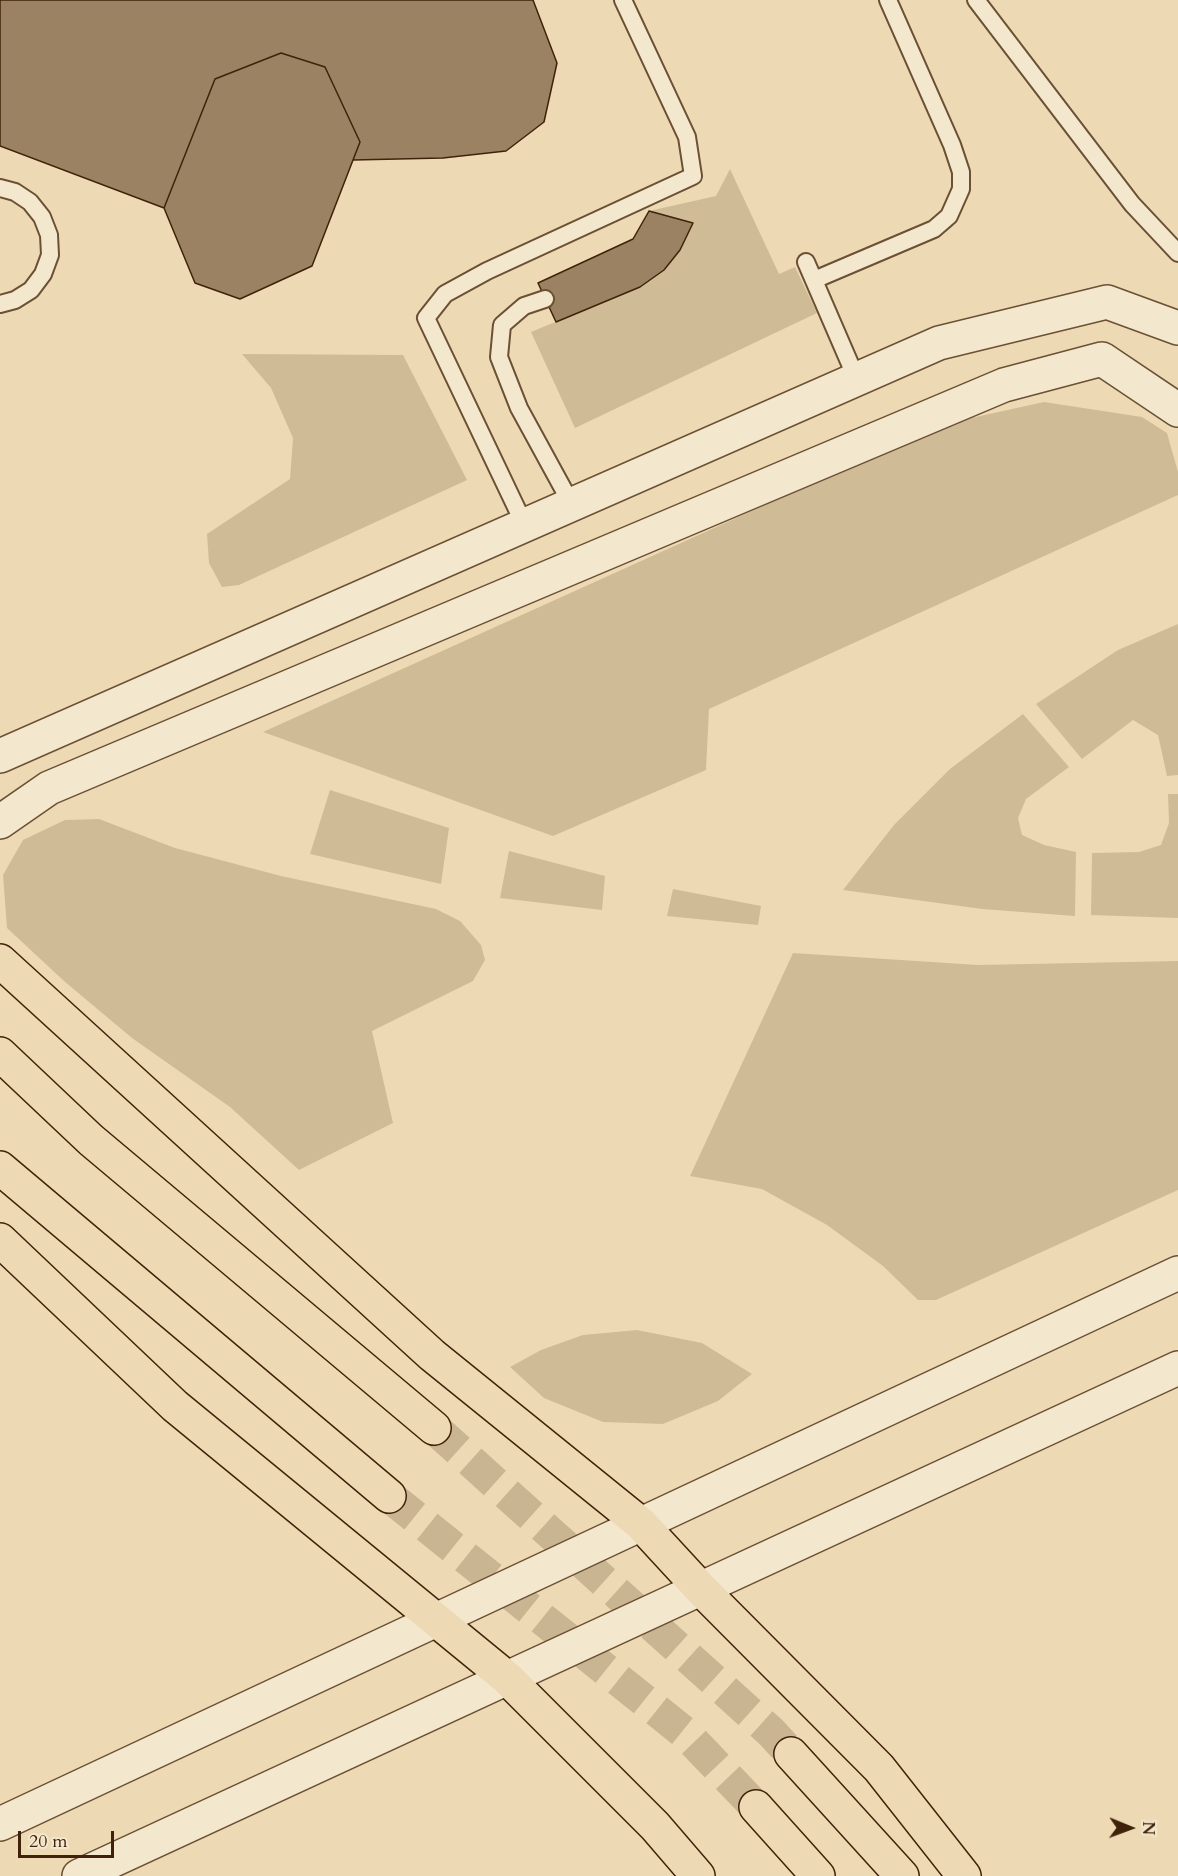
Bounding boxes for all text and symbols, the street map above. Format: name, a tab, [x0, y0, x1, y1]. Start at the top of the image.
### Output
north arrow	[1100, 1798, 1160, 1858]
scale bar	[21, 1819, 117, 1857]
text: N	[1137, 1821, 1159, 1835]
text: 20 m	[29, 1829, 68, 1854]

